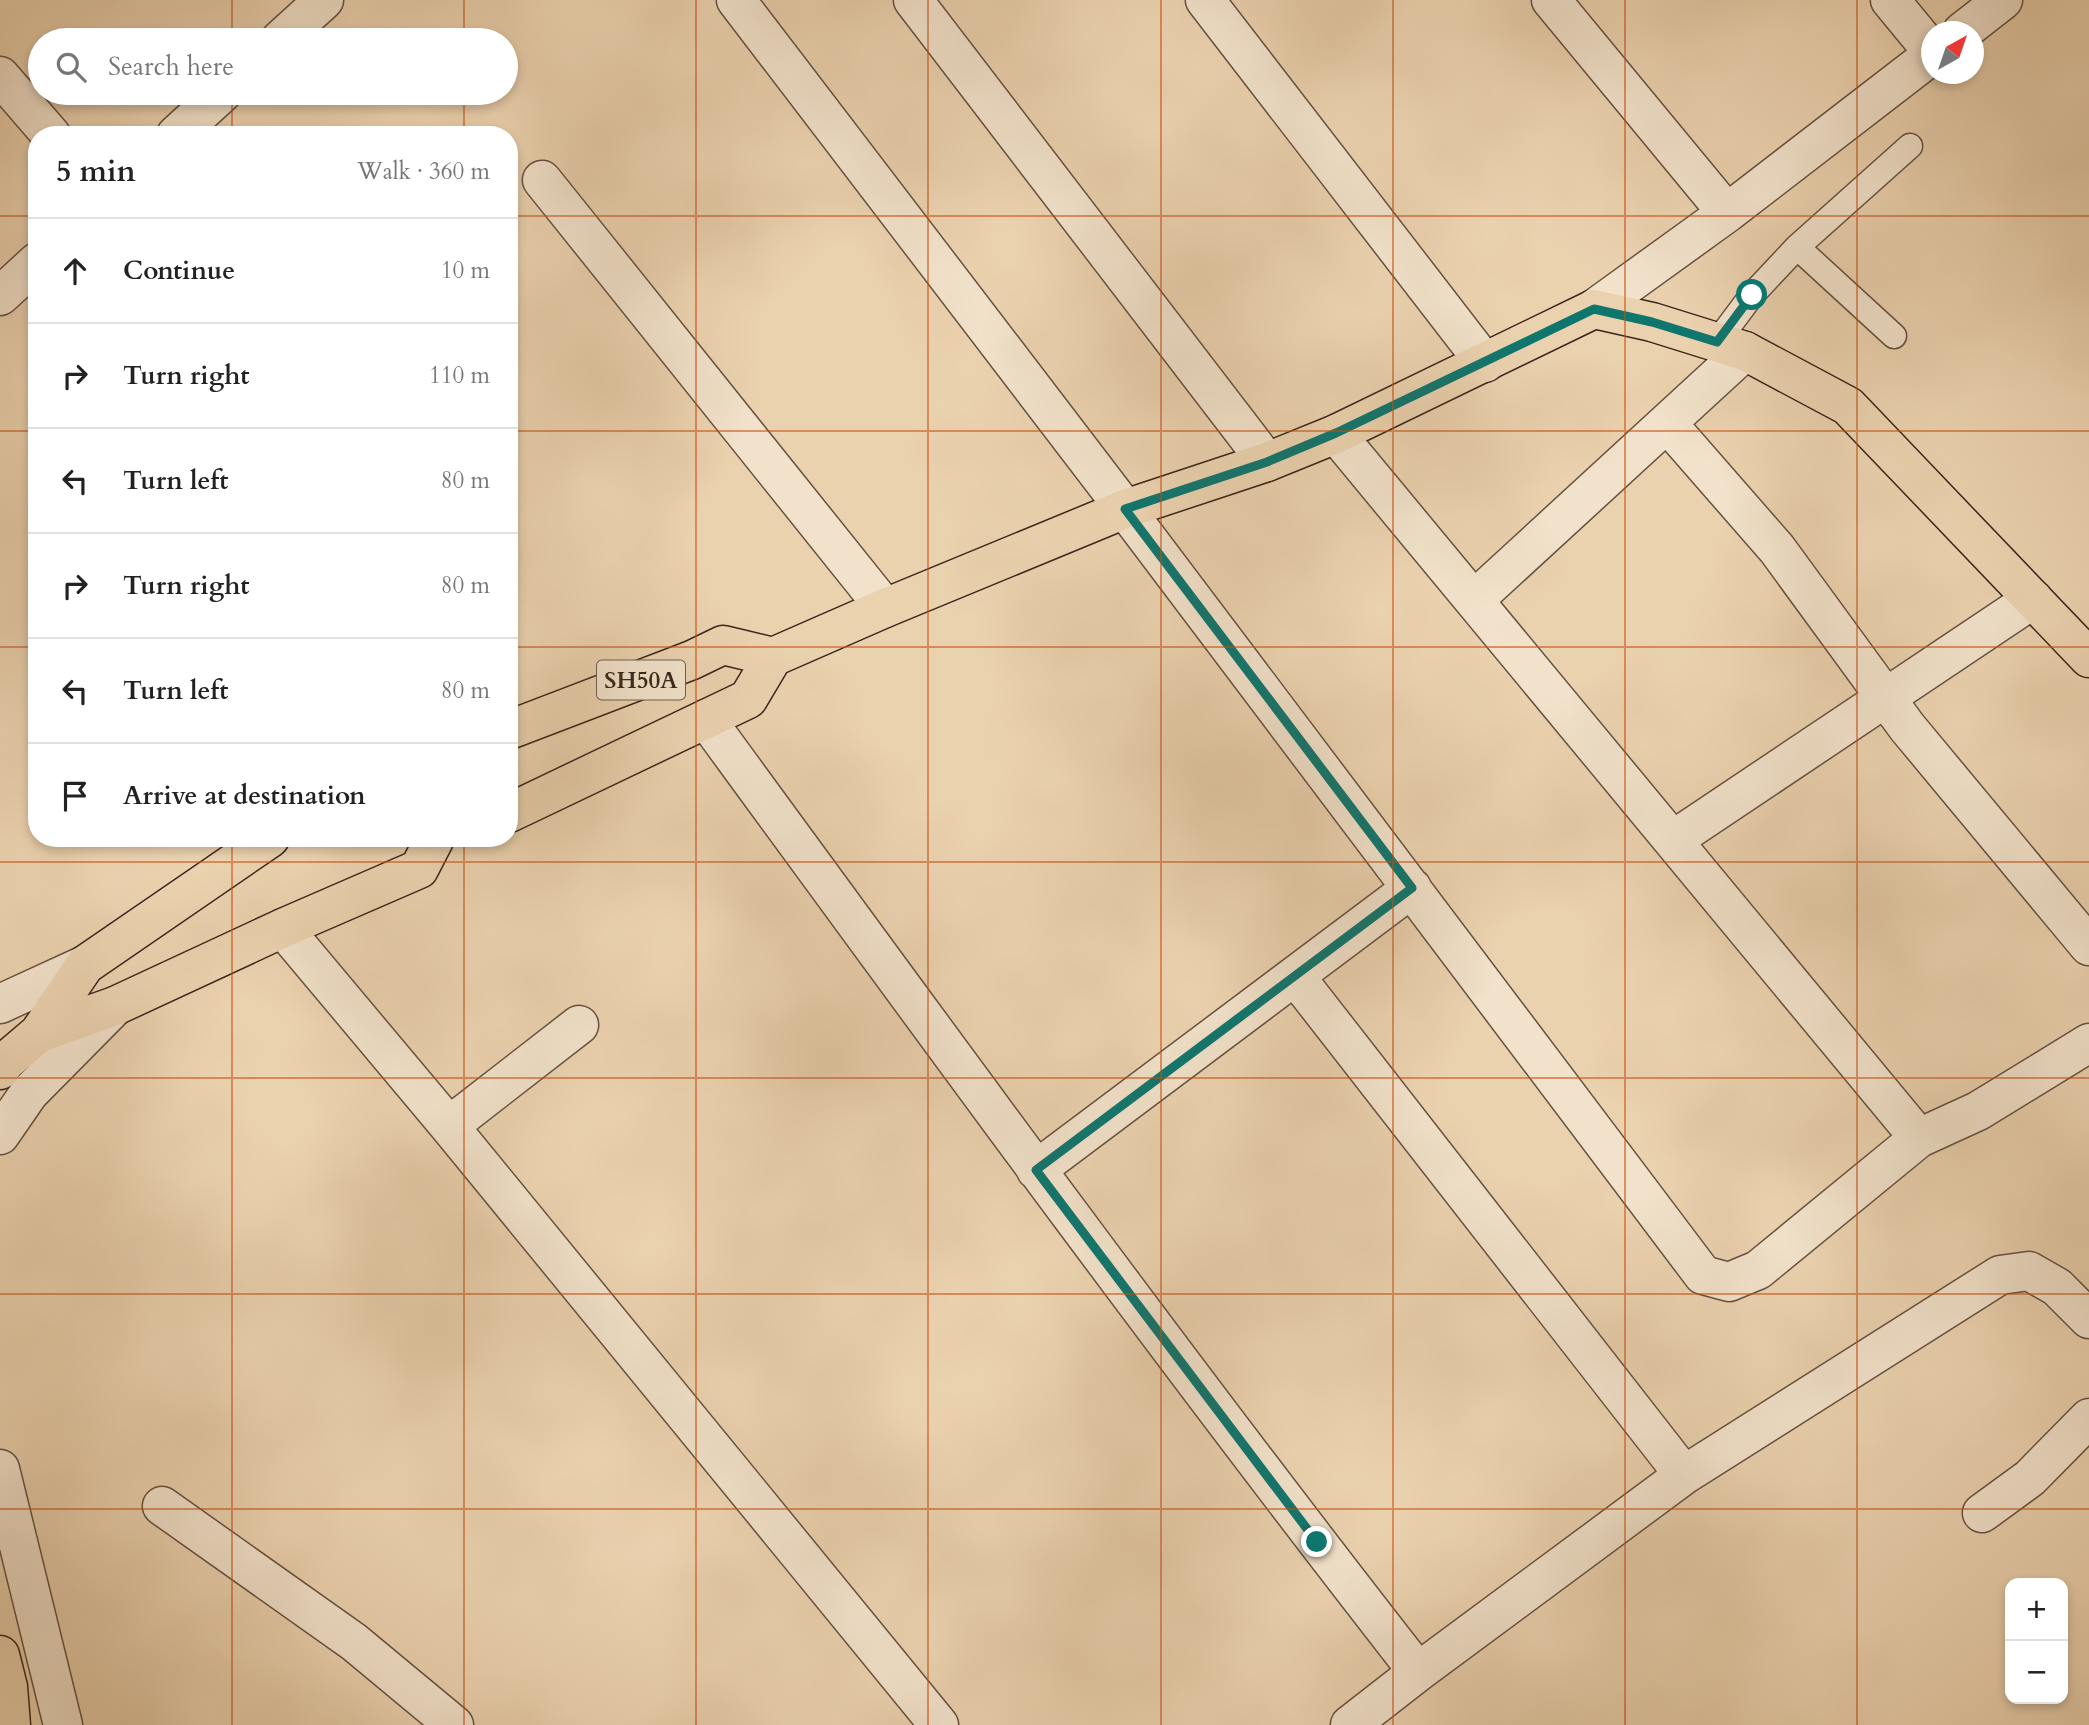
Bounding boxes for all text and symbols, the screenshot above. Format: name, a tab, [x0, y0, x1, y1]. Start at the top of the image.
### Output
north arrow	[1921, 21, 1984, 84]
search box	[28, 28, 518, 105]
icon: search	[52, 48, 90, 86]
text: Search here	[108, 49, 234, 84]
text: 5 min	[56, 151, 136, 192]
text: Walk · 360 m	[357, 156, 490, 187]
icon: ahead	[56, 252, 94, 290]
text: Continue	[123, 253, 235, 288]
text: 10 m	[441, 255, 490, 286]
route start	[1736, 279, 1767, 310]
icon: right	[56, 357, 94, 395]
text: Turn right	[123, 358, 250, 393]
text: 110 m	[429, 360, 490, 391]
icon: left	[56, 462, 94, 500]
text: Turn left	[123, 463, 228, 498]
text: 80 m	[441, 465, 490, 496]
icon: right	[56, 567, 94, 605]
text: Turn right	[123, 568, 250, 603]
text: 80 m	[441, 570, 490, 601]
road number: SH50A	[597, 660, 685, 700]
icon: left	[56, 672, 94, 710]
text: Turn left	[123, 673, 228, 708]
text: 80 m	[441, 675, 490, 706]
icon: arrive	[56, 777, 94, 815]
text: Arrive at destination	[123, 778, 366, 813]
route end	[1301, 1526, 1332, 1557]
map controls	[2005, 1578, 2068, 1704]
button: +	[2005, 1578, 2068, 1641]
button: −	[2005, 1641, 2068, 1704]

